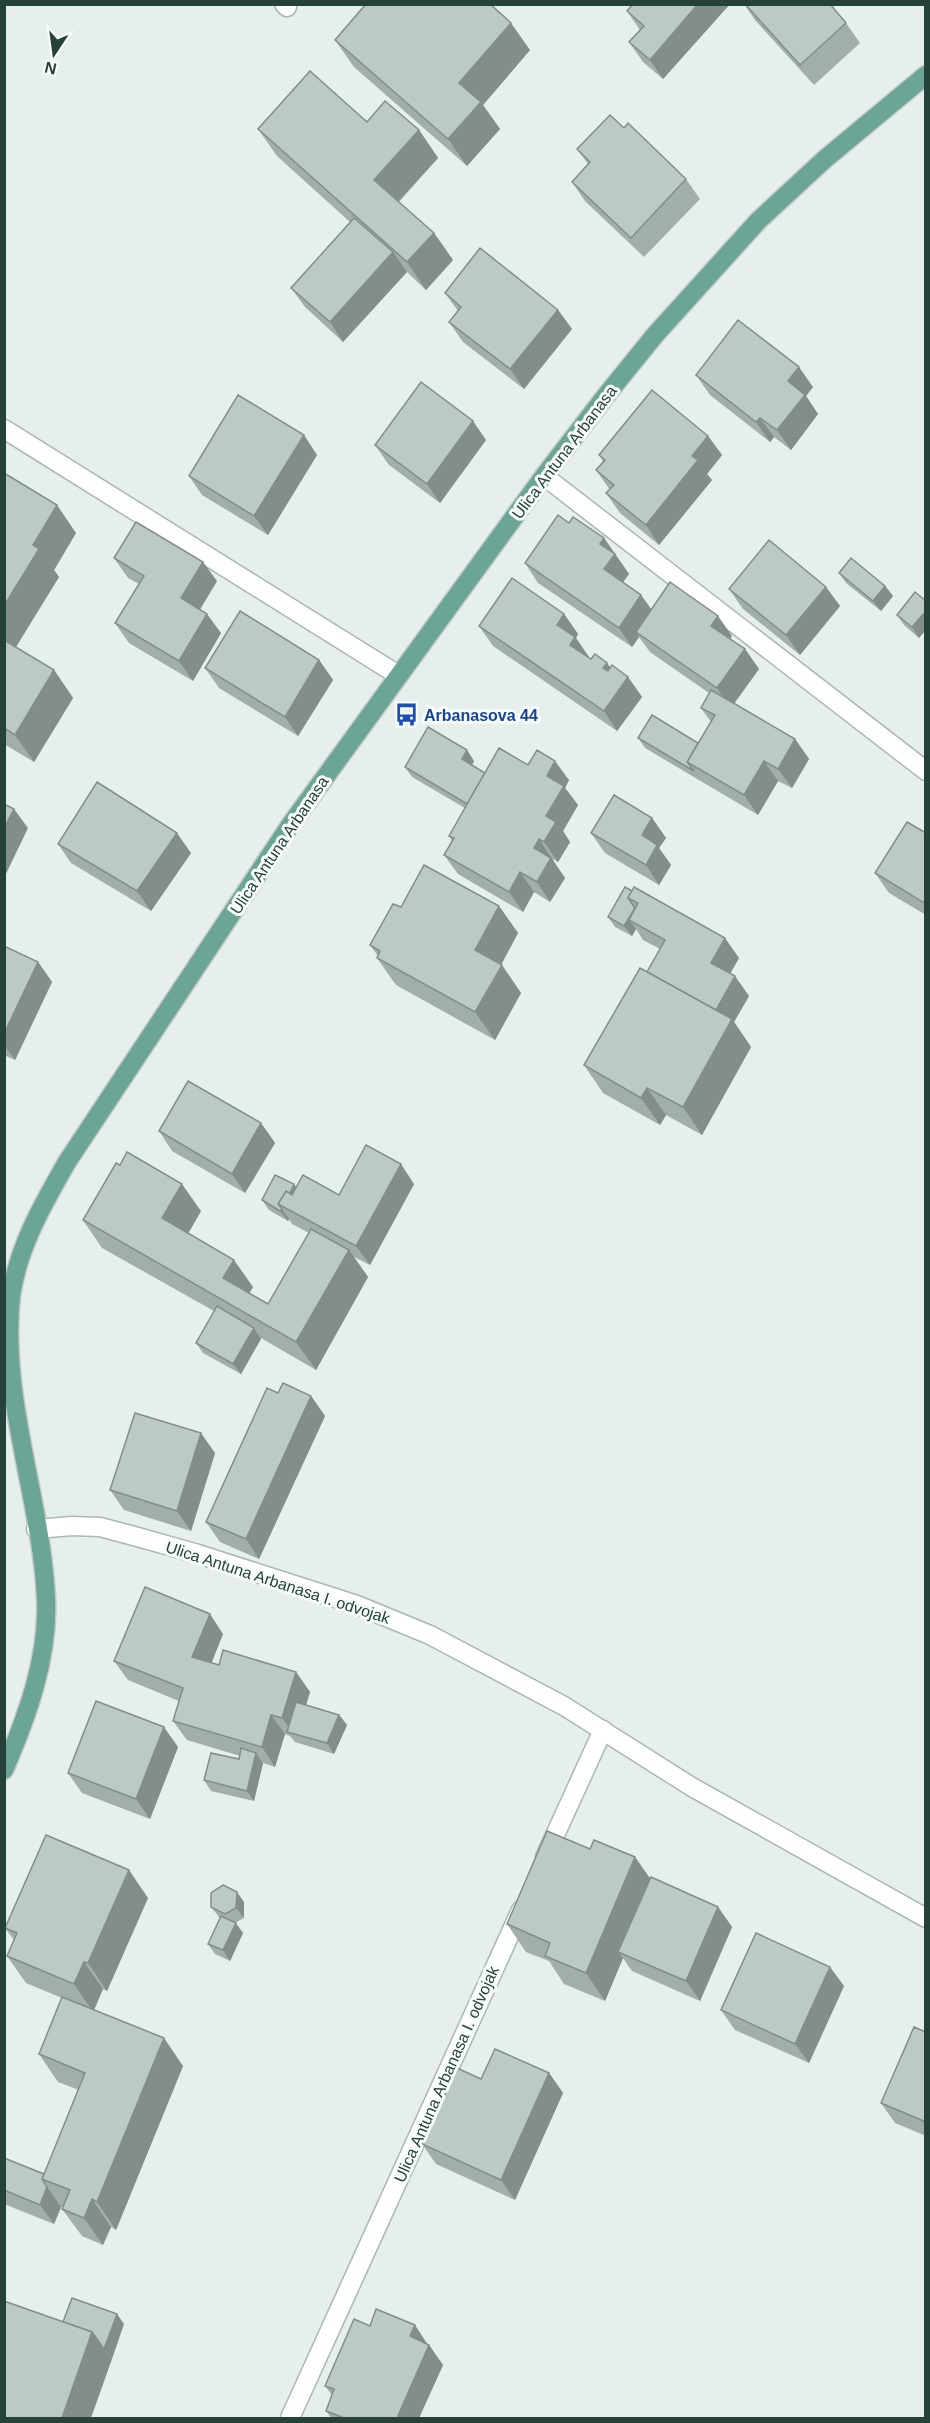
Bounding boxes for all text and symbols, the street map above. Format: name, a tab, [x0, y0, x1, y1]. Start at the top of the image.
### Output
north arrow	[24, 24, 84, 84]
text: N	[43, 59, 58, 78]
street label: Ulica Antuna Arbanasa	[509, 382, 620, 522]
bus stop icon: Arbanasova 44	[393, 702, 419, 728]
place label: Arbanasova 44	[424, 707, 538, 724]
street label: Ulica Antuna Arbanasa	[227, 773, 332, 917]
street label: Ulica Antuna Arbanasa I. odvojak	[164, 1538, 393, 1627]
street label: Ulica Antuna Arbanasa I. odvojak	[391, 1963, 502, 2185]

